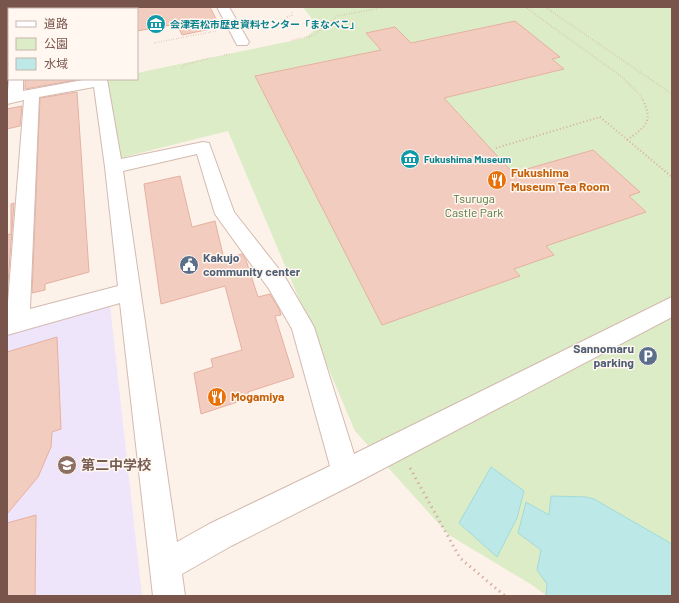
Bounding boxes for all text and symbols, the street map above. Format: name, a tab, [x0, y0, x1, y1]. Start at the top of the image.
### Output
legend	[8, 8, 138, 80]
museum icon: 会津若松市歴史資料センター「まなべこ」	[145, 13, 167, 35]
text: 道路	[44, 16, 68, 30]
place label: 会津若松市歴史資料センター「まなべこ」	[170, 18, 360, 30]
text: 公園	[44, 36, 68, 50]
text: 水域	[44, 56, 68, 70]
museum icon: Fukushima Museum	[399, 148, 421, 170]
place label: Fukushima Museum	[424, 153, 511, 165]
place label: Fukushima Museum Tea Room	[511, 165, 610, 193]
restaurant icon: Fukushima Museum Tea Room	[486, 169, 508, 191]
park label: Tsuruga Castle Park	[445, 191, 503, 219]
place label: Kakujo community center	[203, 250, 301, 278]
public building icon: Kakujo community center	[178, 254, 200, 276]
place label: Sannomaru parking	[573, 341, 634, 369]
parking icon: Sannomaru parking	[637, 345, 659, 367]
restaurant icon: Mogamiya	[206, 386, 228, 408]
place label: Mogamiya	[231, 389, 284, 403]
school or university icon: 第二中学校	[56, 454, 78, 476]
place label: 第二中学校	[81, 456, 151, 473]

